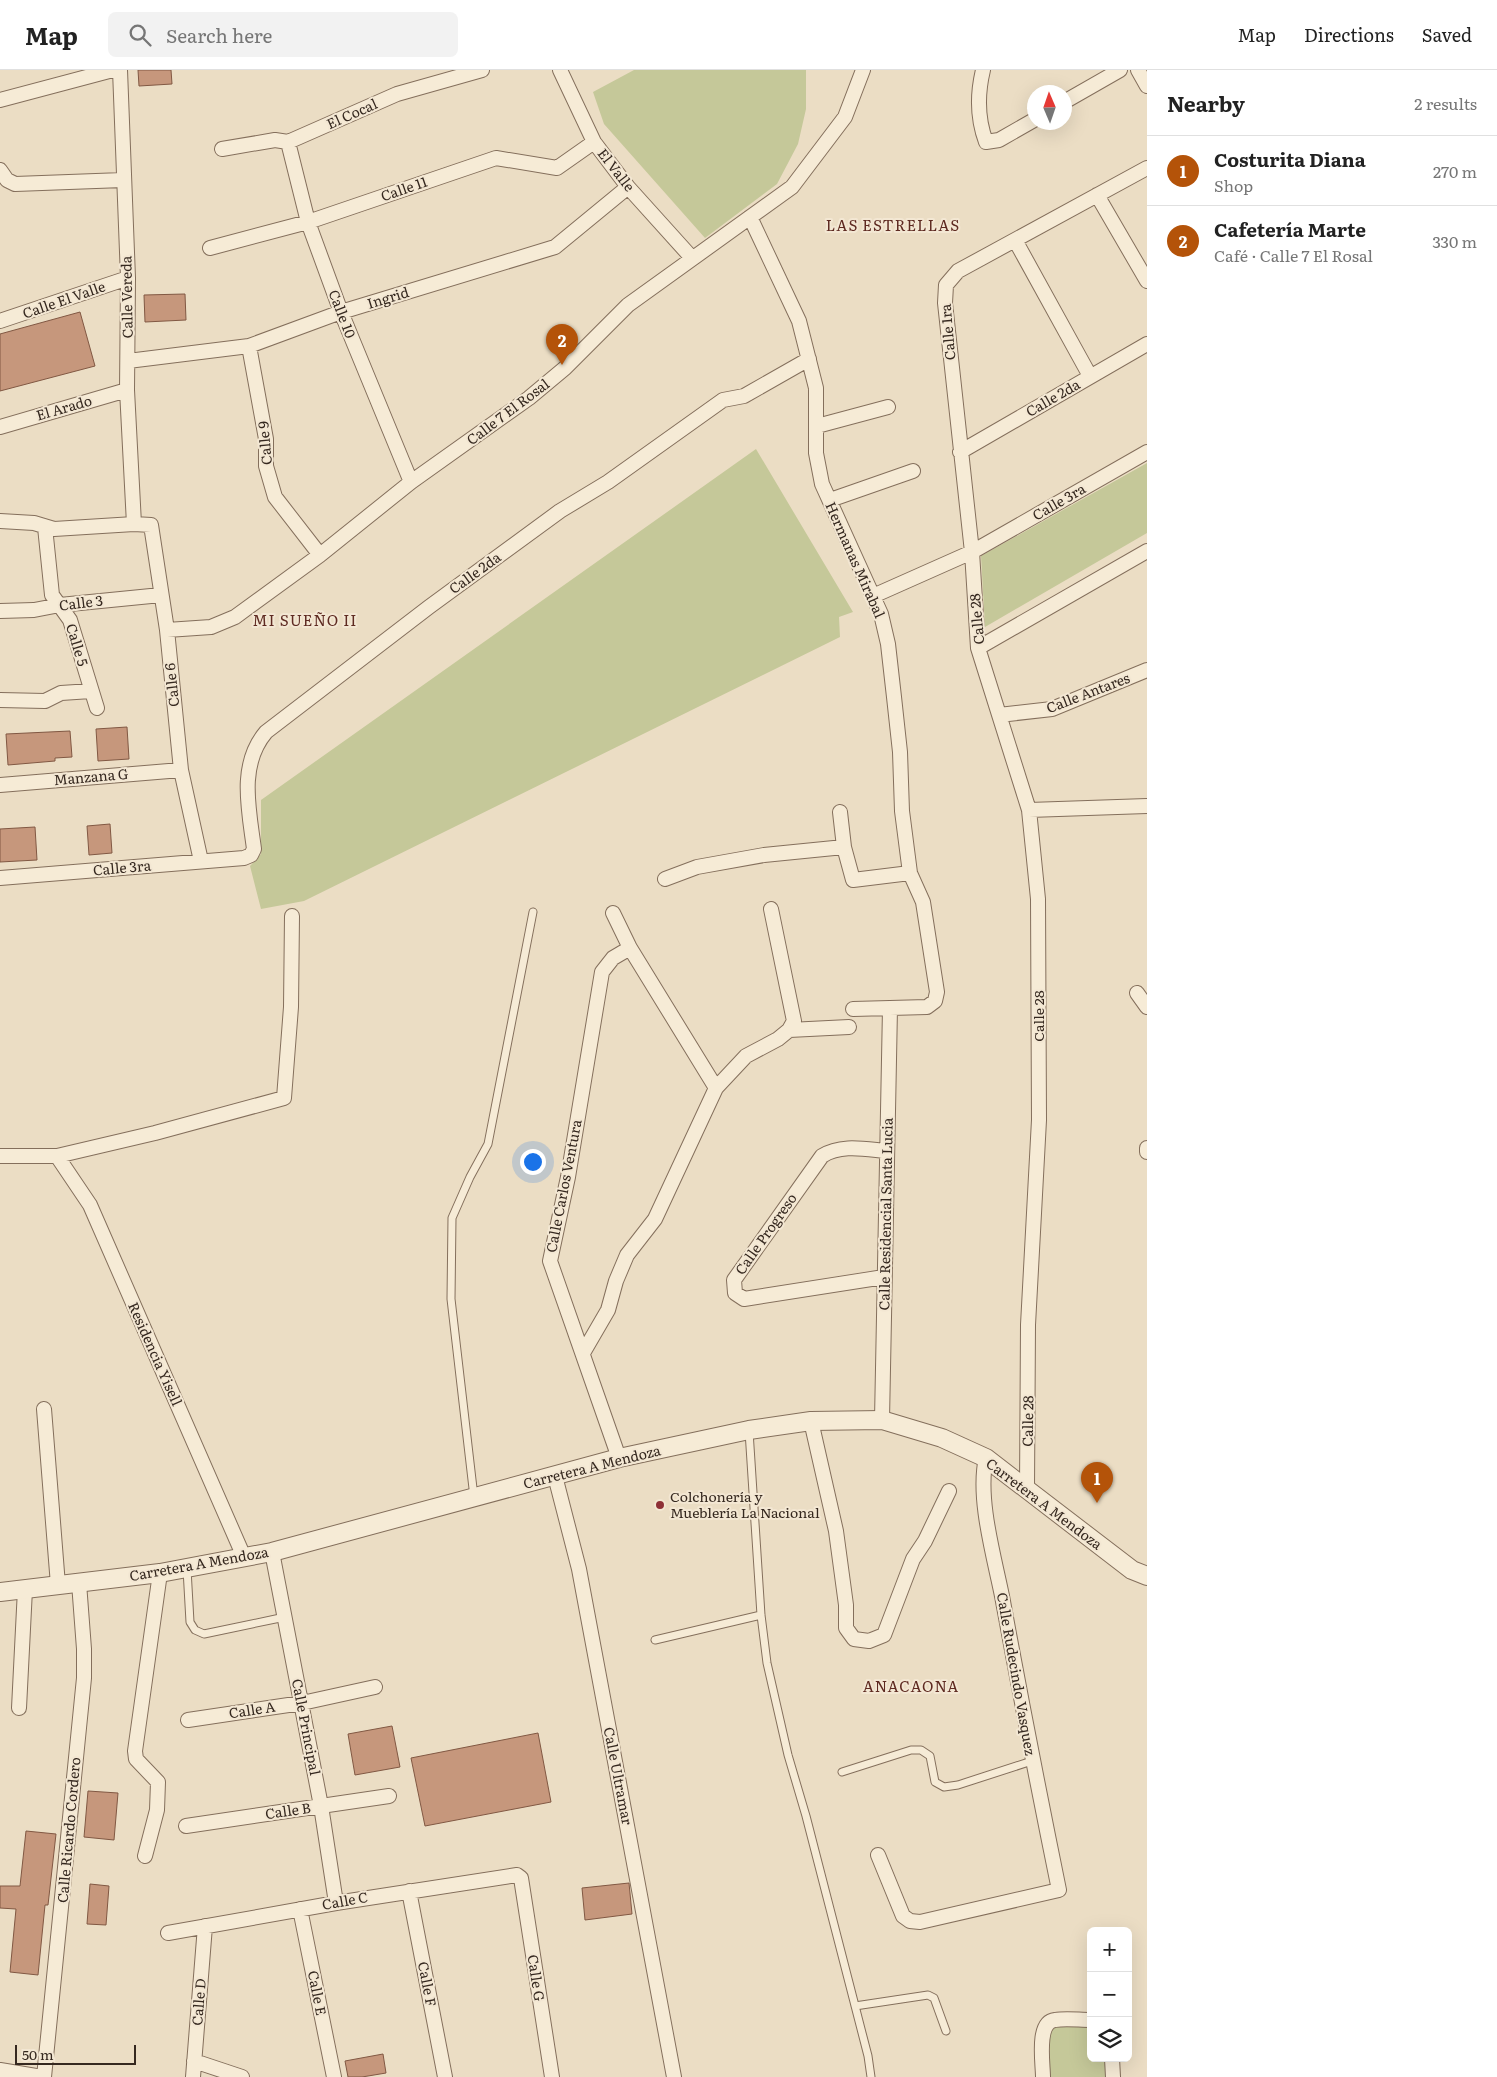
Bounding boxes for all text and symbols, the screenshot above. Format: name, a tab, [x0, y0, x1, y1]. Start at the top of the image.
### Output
search box	[108, 12, 458, 57]
text: Map	[25, 17, 78, 52]
icon: search	[126, 21, 154, 49]
text: Search here	[166, 21, 272, 49]
text: Map	[1238, 21, 1276, 48]
text: Directions	[1304, 21, 1394, 48]
text: Saved	[1422, 21, 1472, 48]
north arrow	[1027, 85, 1072, 130]
text: Nearby	[1167, 87, 1245, 118]
text: 2 results	[1414, 91, 1477, 115]
street label: El Cocal	[323, 93, 380, 133]
street label: El Valle	[594, 144, 640, 195]
text: Costurita Diana	[1214, 145, 1366, 173]
text: 1	[1180, 159, 1186, 183]
text: 270 m	[1433, 159, 1477, 183]
street label: Calle 11	[378, 171, 430, 205]
text: Shop	[1214, 173, 1253, 197]
district label: LAS ESTRELLAS	[826, 213, 960, 236]
text: Cafetería Marte	[1214, 215, 1366, 243]
text: 2	[1179, 229, 1187, 253]
text: 330 m	[1432, 229, 1477, 253]
text: Café · Calle 7 El Rosal	[1214, 243, 1373, 267]
street label: Calle Vereda	[115, 255, 137, 338]
street label: Calle El Valle	[20, 276, 108, 323]
street label: Ingrid	[364, 281, 411, 313]
street label: Calle 10	[325, 287, 361, 341]
street label: Calle 1ra	[935, 303, 959, 361]
pin: 2	[546, 324, 578, 365]
street label: Calle 7 El Rosal	[462, 373, 553, 449]
street label: Calle 2da	[1022, 373, 1084, 421]
street label: El Arado	[34, 390, 94, 425]
street label: Calle 9	[252, 420, 276, 466]
street label: Calle 3ra	[1028, 478, 1089, 524]
street label: Hermanas Mirabal	[821, 498, 891, 621]
street label: Calle 2da	[444, 546, 505, 598]
street label: Calle 3	[58, 589, 104, 615]
street label: Calle 28	[964, 592, 988, 646]
district label: MI SUEÑO II	[253, 608, 357, 631]
street label: Calle 5	[62, 621, 94, 668]
street label: Calle 6	[159, 662, 183, 708]
street label: Calle Antares	[1043, 667, 1132, 717]
street label: Manzana G	[53, 763, 130, 789]
street label: Calle 3ra	[92, 854, 152, 880]
street label: Calle 28	[1028, 990, 1048, 1042]
street label: Calle Carlos Ventura	[540, 1117, 586, 1254]
street label: Calle Residencial Santa Lucia	[873, 1117, 897, 1311]
your location	[520, 1149, 546, 1175]
street label: Calle Progreso	[730, 1189, 801, 1278]
street label: Residencia Yisell	[124, 1299, 188, 1409]
street label: Calle 28	[1017, 1395, 1037, 1447]
street label: Carretera A Mendoza	[521, 1439, 663, 1493]
street label: Carretera A Mendoza	[982, 1453, 1107, 1554]
pin: 1	[1081, 1462, 1113, 1503]
place label: Colchonería y Mueblería La Nacional	[670, 1486, 820, 1522]
marker: Colchonería y Mueblería La Nacional	[654, 1499, 666, 1511]
street label: Carretera A Mendoza	[128, 1541, 270, 1585]
street label: Calle Rudecindo Vasquez	[993, 1591, 1041, 1757]
district label: ANACAONA	[863, 1674, 959, 1697]
street label: Calle Principal	[288, 1677, 326, 1777]
street label: Calle A	[227, 1695, 277, 1723]
street label: Calle Ultramar	[600, 1725, 638, 1827]
street label: Calle Ricardo Cordero	[52, 1756, 84, 1904]
street label: Calle B	[264, 1797, 312, 1823]
street label: Calle C	[320, 1886, 370, 1914]
map controls	[1087, 1927, 1132, 2062]
button: +	[1087, 1927, 1132, 1972]
street label: Calle G	[523, 1953, 551, 2003]
street label: Calle F	[414, 1960, 442, 2008]
street label: Calle E	[304, 1969, 332, 2017]
button: −	[1087, 1972, 1132, 2017]
street label: Calle D	[186, 1977, 210, 2026]
button: layers	[1087, 2017, 1132, 2062]
scale bar	[15, 2042, 136, 2065]
text: 50 m	[22, 2044, 54, 2064]

